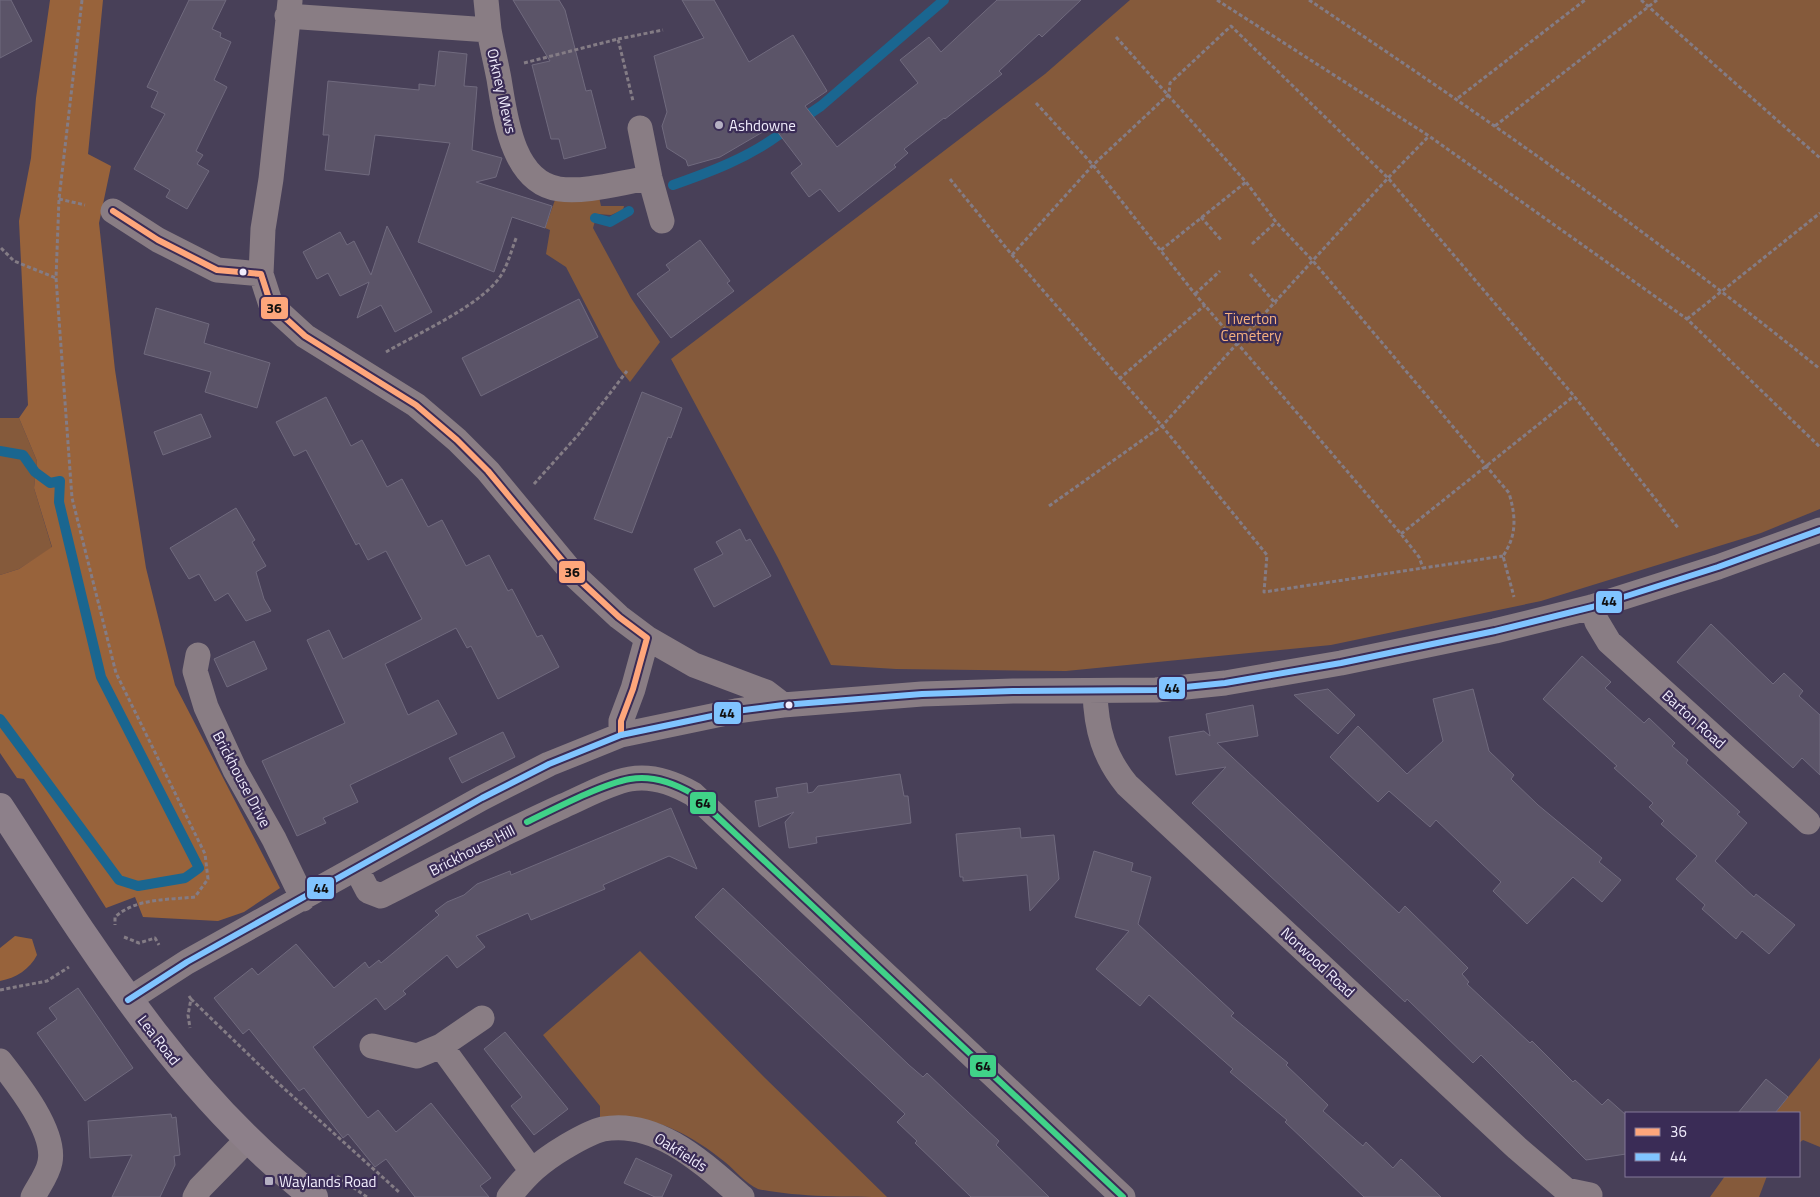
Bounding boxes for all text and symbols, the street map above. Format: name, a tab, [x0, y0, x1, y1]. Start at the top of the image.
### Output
street label: Orkney Mews	[481, 46, 523, 136]
place label: Ashdowne	[729, 114, 796, 137]
marker: Ashdowne	[713, 119, 725, 131]
unlabelled marker	[238, 267, 248, 277]
line badge: 36	[260, 296, 289, 320]
text: 36	[266, 297, 282, 318]
park label: Tiverton Cemetery	[1221, 307, 1281, 347]
line badge: 36	[558, 560, 586, 584]
text: 36	[564, 561, 580, 582]
line badge: 44	[1595, 590, 1623, 614]
text: 44	[1601, 590, 1617, 611]
line badge: 44	[1158, 676, 1186, 700]
text: 44	[1164, 677, 1180, 698]
street label: Barton Road	[1657, 684, 1731, 754]
unlabelled marker	[784, 700, 794, 710]
line badge: 44	[713, 701, 742, 725]
text: 44	[719, 702, 735, 723]
street label: Brickhouse Drive	[207, 727, 277, 831]
line badge: 64	[689, 791, 717, 815]
text: 64	[695, 792, 711, 813]
street label: Brickhouse Hill	[425, 819, 519, 881]
line badge: 44	[306, 876, 335, 900]
text: 44	[313, 877, 329, 898]
street label: Norwood Road	[1276, 922, 1360, 1002]
street label: Lea Road	[132, 1010, 186, 1070]
line badge: 64	[969, 1054, 997, 1078]
text: 64	[975, 1055, 991, 1076]
legend	[1625, 1112, 1800, 1177]
text: 36	[1670, 1120, 1687, 1143]
street label: Oakfields	[650, 1127, 712, 1177]
text: 44	[1670, 1145, 1687, 1168]
place label: Waylands Road	[279, 1170, 376, 1193]
marker: Waylands Road	[263, 1175, 275, 1187]

